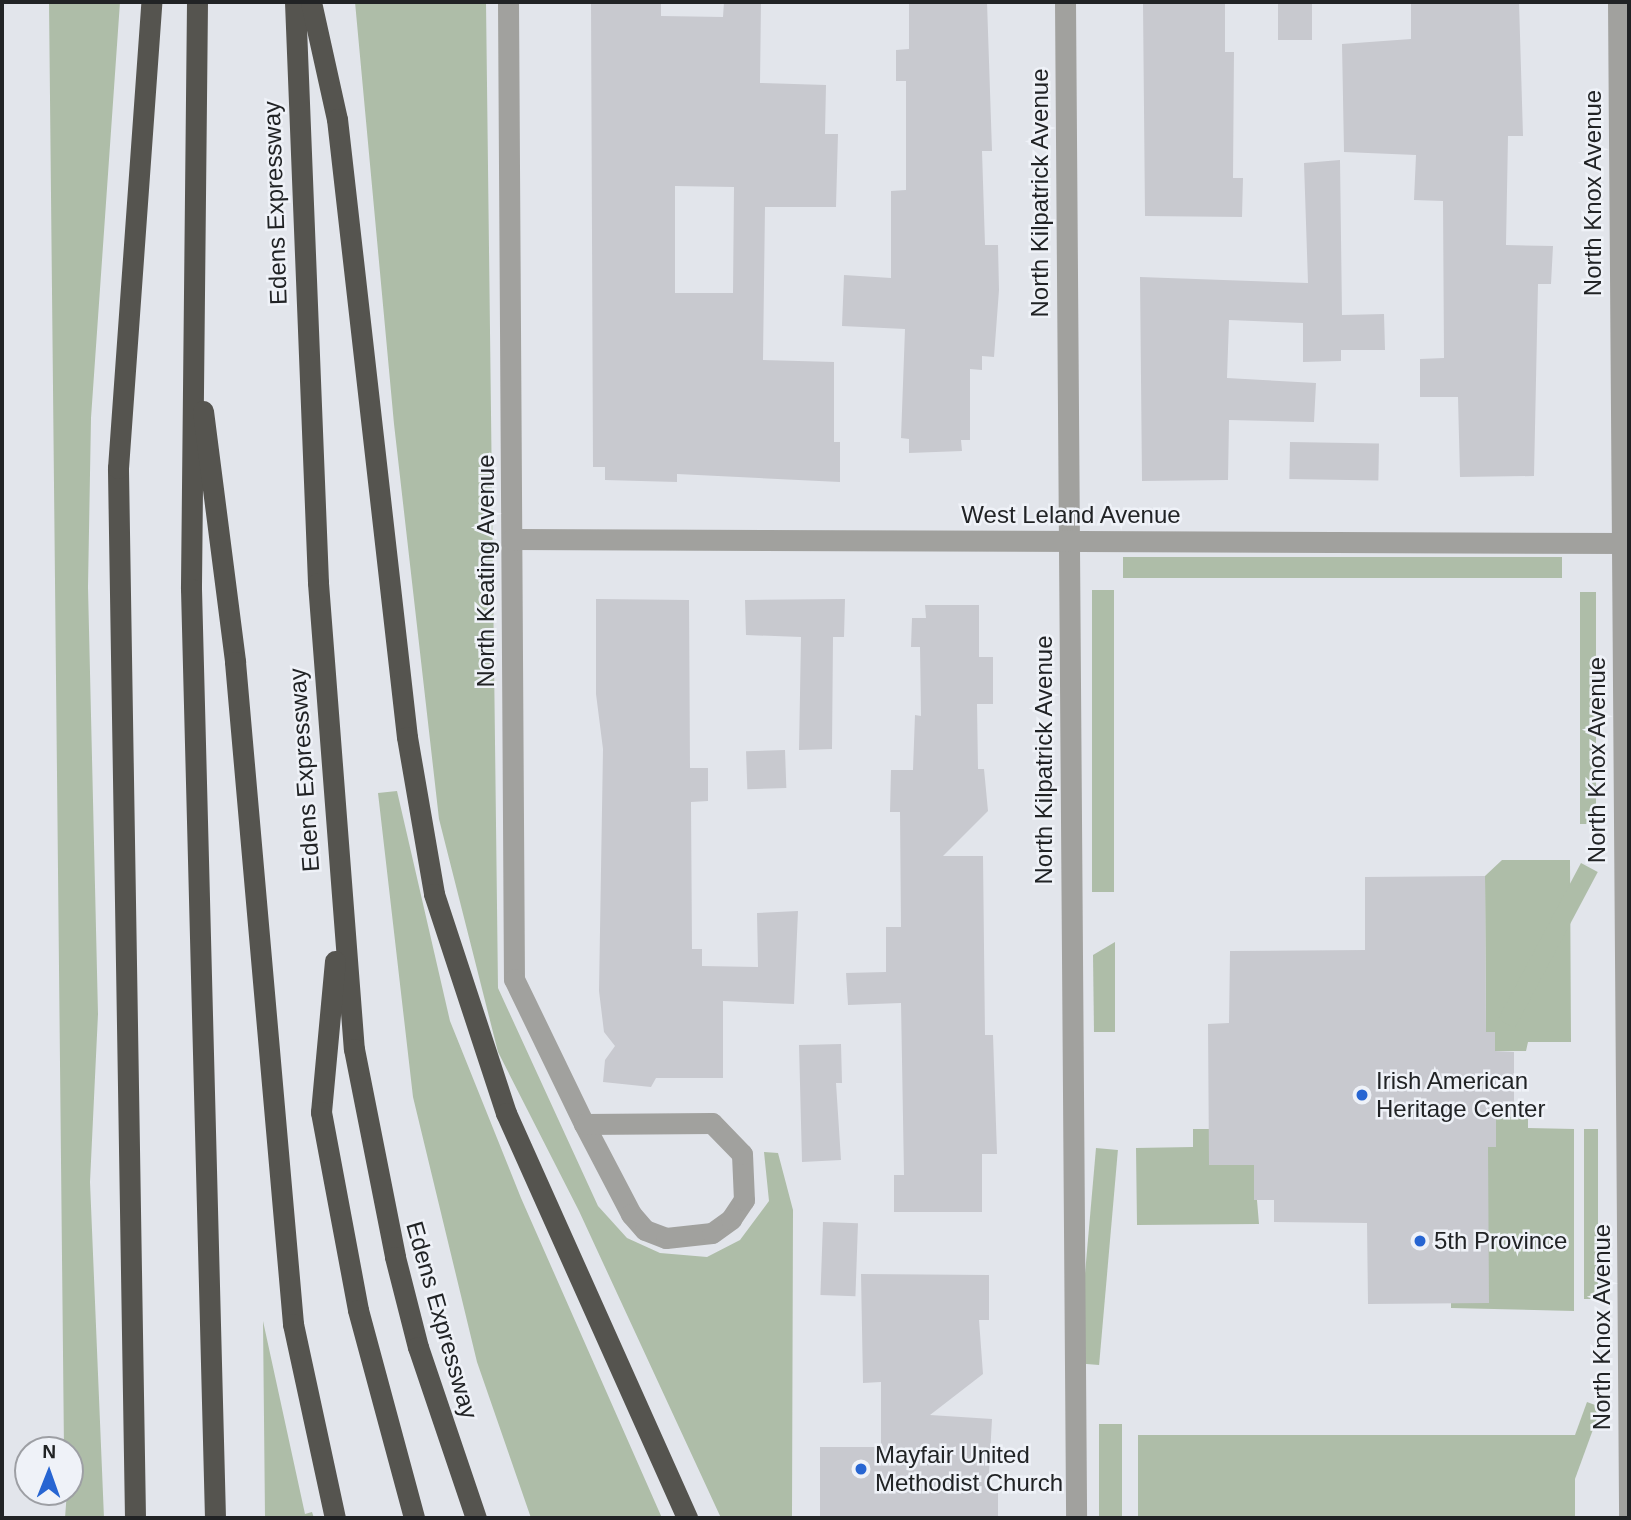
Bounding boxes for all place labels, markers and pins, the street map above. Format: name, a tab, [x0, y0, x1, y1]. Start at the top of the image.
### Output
place label: Irish American Heritage Center	[1376, 1067, 1545, 1123]
marker: Irish American Heritage Center	[1354, 1087, 1370, 1103]
place label: 5th Province	[1434, 1227, 1567, 1255]
marker: 5th Province	[1412, 1233, 1428, 1249]
place label: Mayfair United Methodist Church	[875, 1441, 1063, 1497]
marker: Mayfair United Methodist Church	[853, 1461, 869, 1477]

